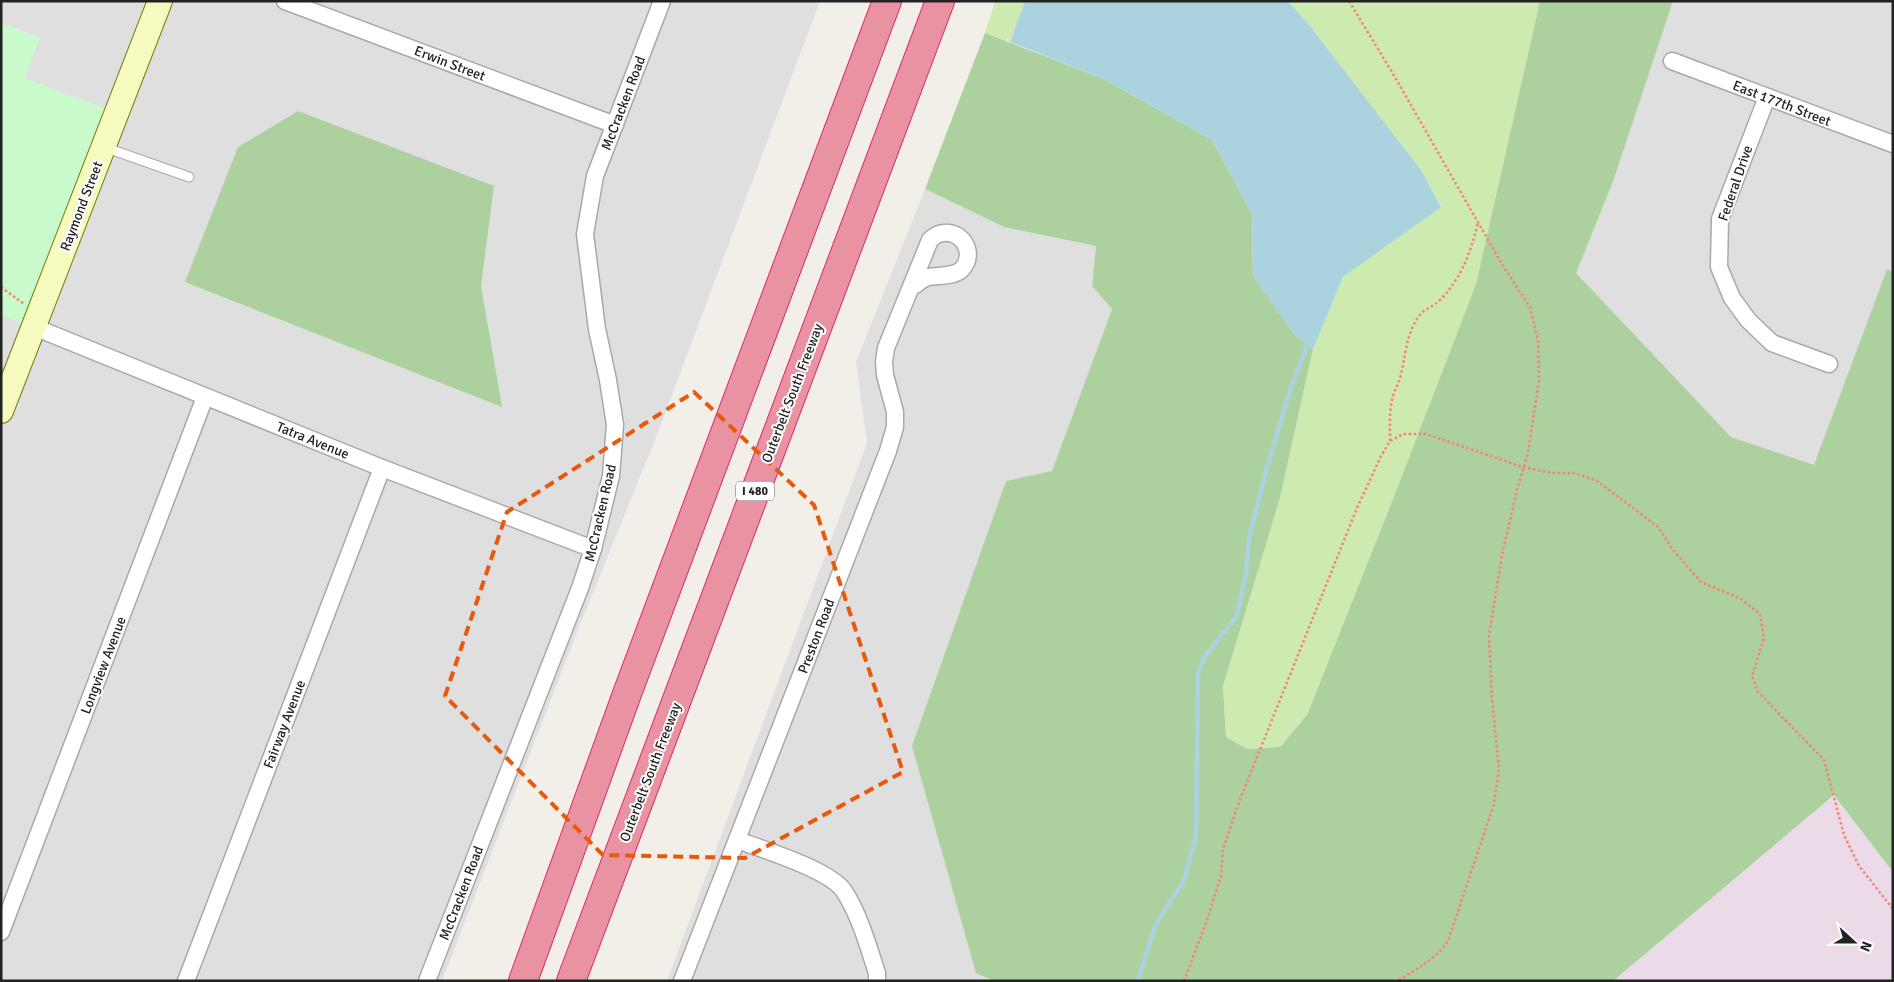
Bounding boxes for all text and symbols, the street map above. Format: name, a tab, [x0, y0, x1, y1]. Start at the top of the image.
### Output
street label: Erwin Street	[412, 42, 488, 85]
street label: McCracken Road	[598, 54, 649, 153]
street label: East 177th Street	[1730, 77, 1833, 130]
street label: Federal Drive	[1715, 143, 1756, 223]
street label: Raymond Street	[57, 159, 106, 253]
street label: Outerbelt South Freeway	[758, 321, 827, 465]
street label: Tatra Avenue	[274, 418, 352, 463]
street label: McCracken Road	[581, 463, 620, 564]
road number: I 480	[736, 482, 774, 501]
street label: Preston Road	[794, 596, 838, 676]
street label: Longview Avenue	[77, 614, 130, 716]
street label: Fairway Avenue	[260, 677, 309, 771]
street label: Outerbelt South Freeway	[616, 700, 685, 844]
street label: McCracken Road	[436, 844, 487, 943]
north arrow	[1829, 917, 1879, 967]
text: N	[1856, 939, 1875, 954]

